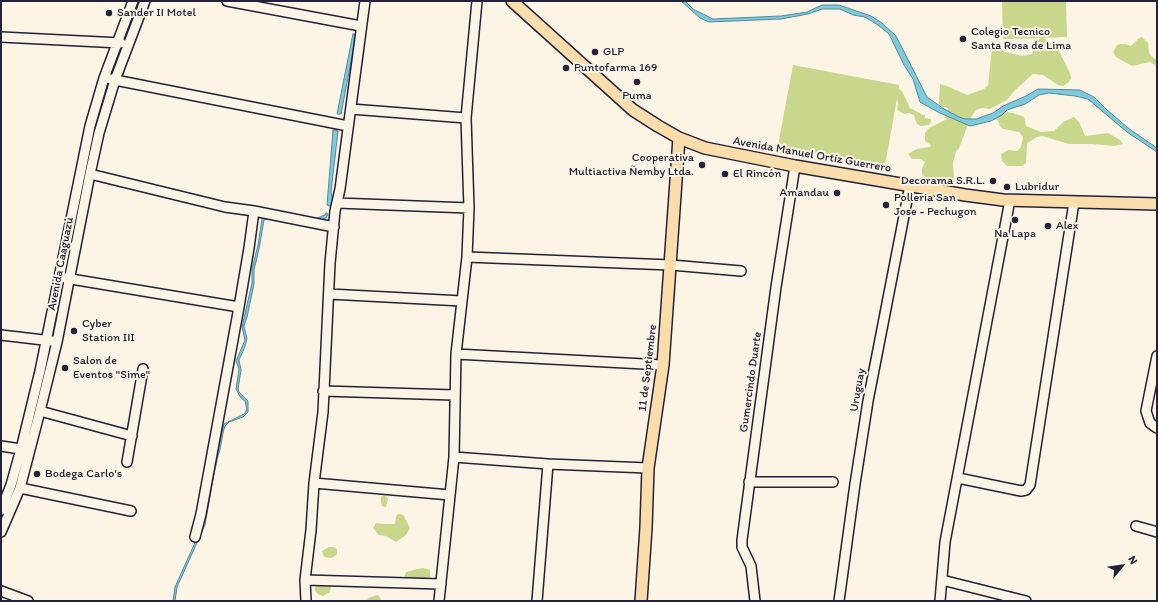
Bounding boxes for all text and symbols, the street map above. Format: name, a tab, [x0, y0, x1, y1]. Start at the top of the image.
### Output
place label: Sander II Motel	[117, 6, 196, 20]
marker: Sander II Motel	[104, 8, 114, 18]
place label: Colegio Tecnico Santa Rosa de Lima	[971, 25, 1071, 53]
marker: Colegio Tecnico Santa Rosa de Lima	[958, 34, 968, 44]
place label: GLP	[603, 45, 624, 59]
marker: GLP	[590, 47, 600, 57]
place label: Puntofarma 169	[574, 61, 657, 75]
marker: Puntofarma 169	[561, 63, 571, 73]
marker: Puma	[632, 77, 642, 87]
place label: Puma	[622, 89, 652, 103]
street label: Avenida Manuel Ortíz Guerrero	[732, 134, 892, 176]
place label: Cooperativa Multiactiva Ñemby Ltda.	[569, 151, 694, 179]
marker: Cooperativa Multiactiva Ñemby Ltda.	[697, 160, 707, 170]
place label: El Rincón	[733, 167, 781, 181]
marker: El Rincón	[720, 169, 730, 179]
place label: Decorama S.R.L.	[901, 174, 985, 188]
marker: Decorama S.R.L.	[988, 176, 998, 186]
place label: Lubridur	[1015, 180, 1059, 194]
marker: Lubridur	[1002, 182, 1012, 192]
place label: Amandau	[779, 186, 829, 200]
marker: Amandau	[832, 188, 842, 198]
place label: Polleria San Jose - Pechugon	[894, 191, 977, 219]
marker: Polleria San Jose - Pechugon	[881, 200, 891, 210]
marker: Na Lapa	[1010, 215, 1020, 225]
street label: Avenida Caaguazú	[45, 216, 77, 312]
place label: Alex	[1056, 219, 1078, 233]
marker: Alex	[1043, 221, 1053, 231]
place label: Na Lapa	[994, 227, 1036, 241]
place label: Cyber Station III	[82, 317, 135, 345]
street label: 11 de Septiembre	[636, 324, 660, 412]
marker: Cyber Station III	[69, 326, 79, 336]
street label: Gumercindo Duarte	[737, 331, 765, 433]
place label: Salon de Eventos "Sime"	[73, 354, 150, 382]
marker: Salon de Eventos "Sime"	[60, 363, 70, 373]
street label: Uruguay	[847, 367, 869, 413]
place label: Bodega Carlo's	[45, 467, 122, 481]
marker: Bodega Carlo's	[32, 469, 42, 479]
north arrow	[1102, 546, 1142, 586]
text: N	[1125, 554, 1140, 566]

